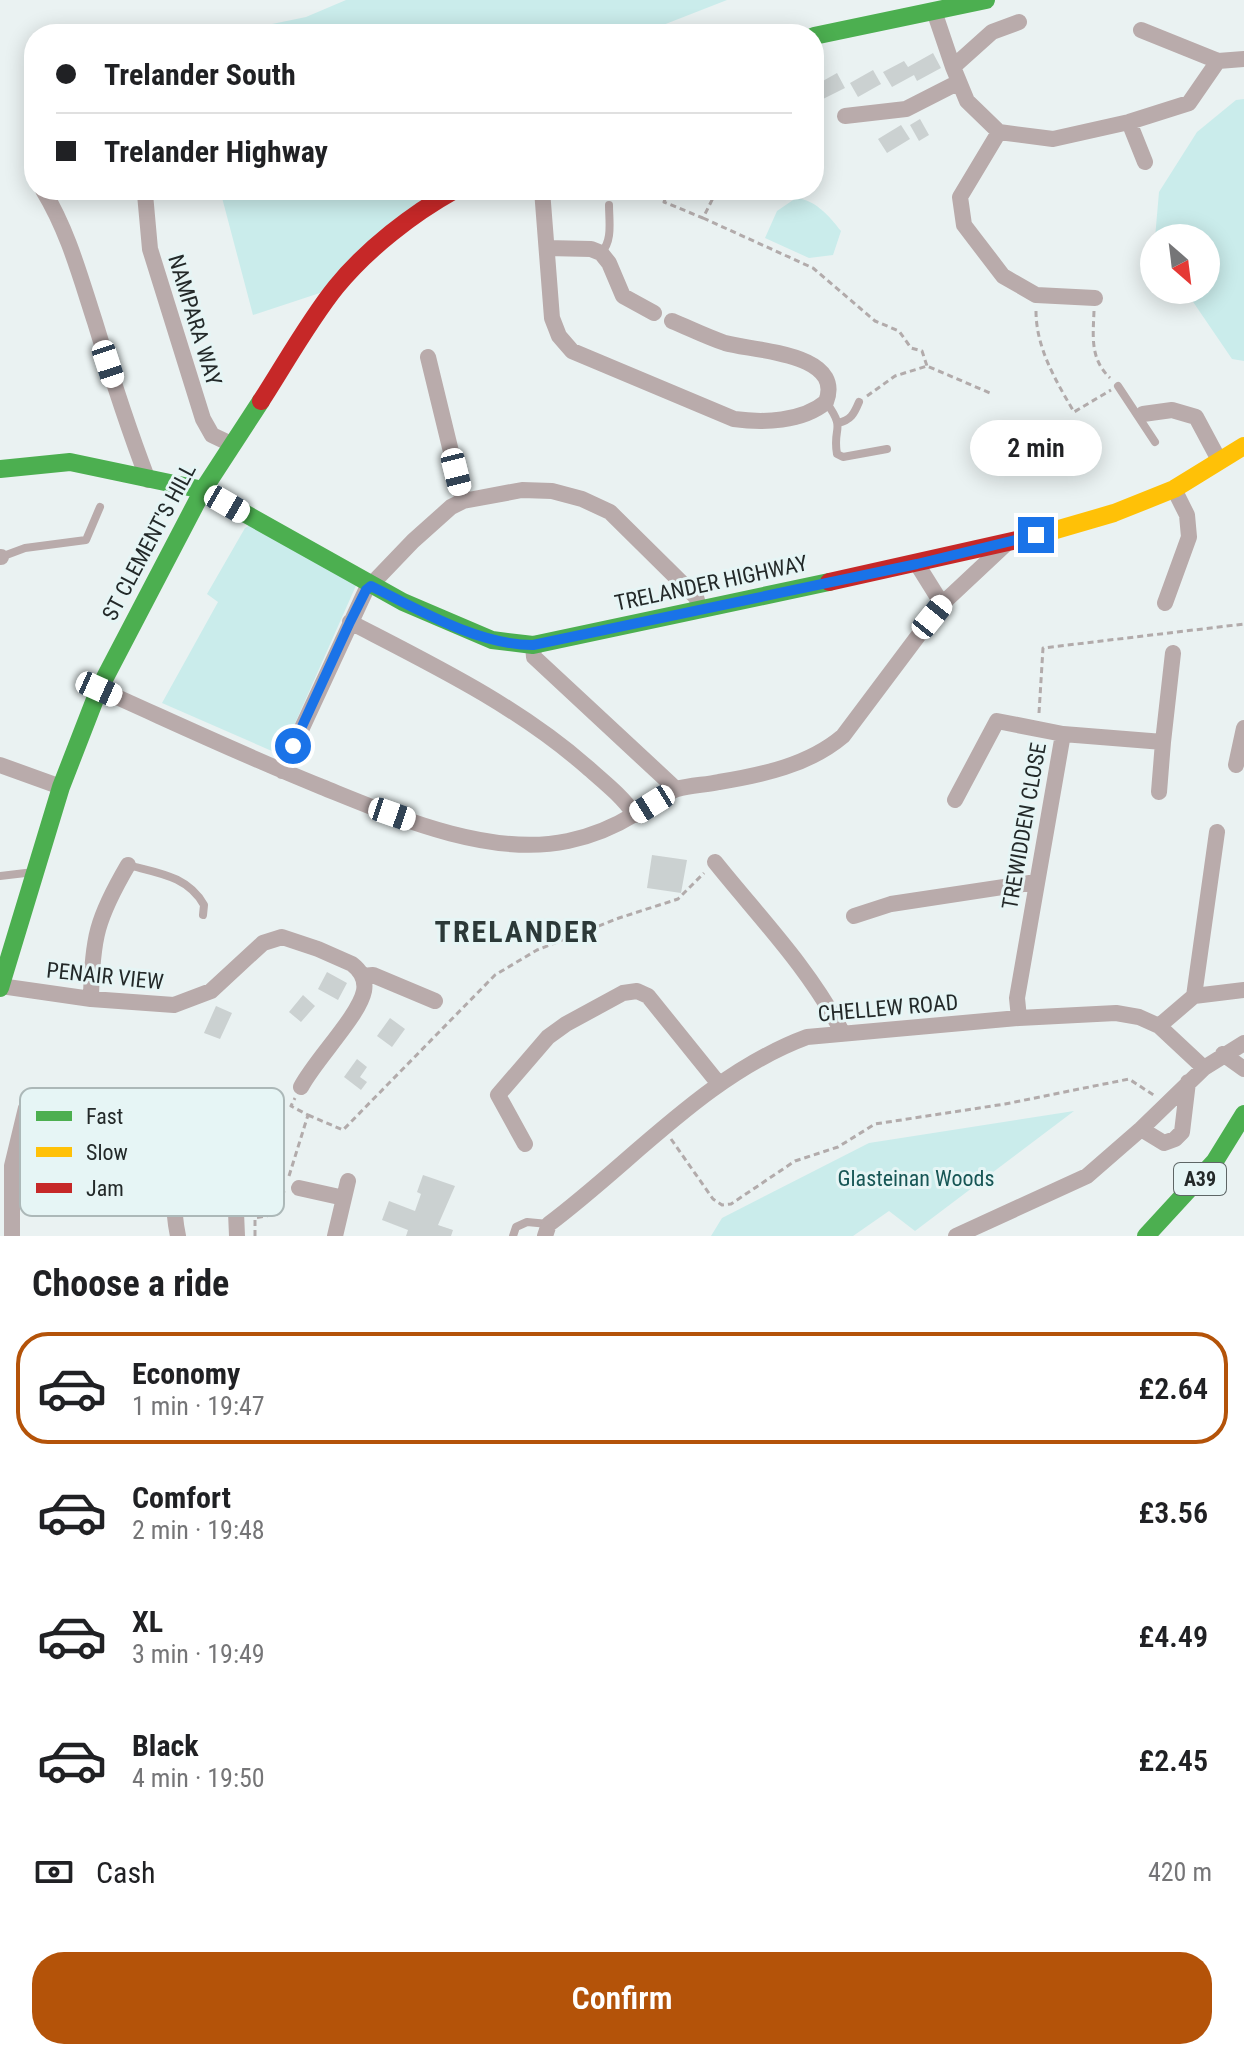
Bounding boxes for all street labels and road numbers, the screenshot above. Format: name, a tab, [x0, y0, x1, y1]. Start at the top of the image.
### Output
street label: NAMPARA WAY	[163, 252, 227, 389]
street label: ST CLEMENT'S HILL	[97, 459, 201, 625]
street label: TRELANDER HIGHWAY	[612, 550, 810, 616]
street label: TREWIDDEN CLOSE	[997, 741, 1051, 911]
street label: PENAIR VIEW	[45, 957, 165, 995]
street label: CHELLEW ROAD	[817, 989, 959, 1027]
road number: A39	[1174, 1163, 1226, 1195]

